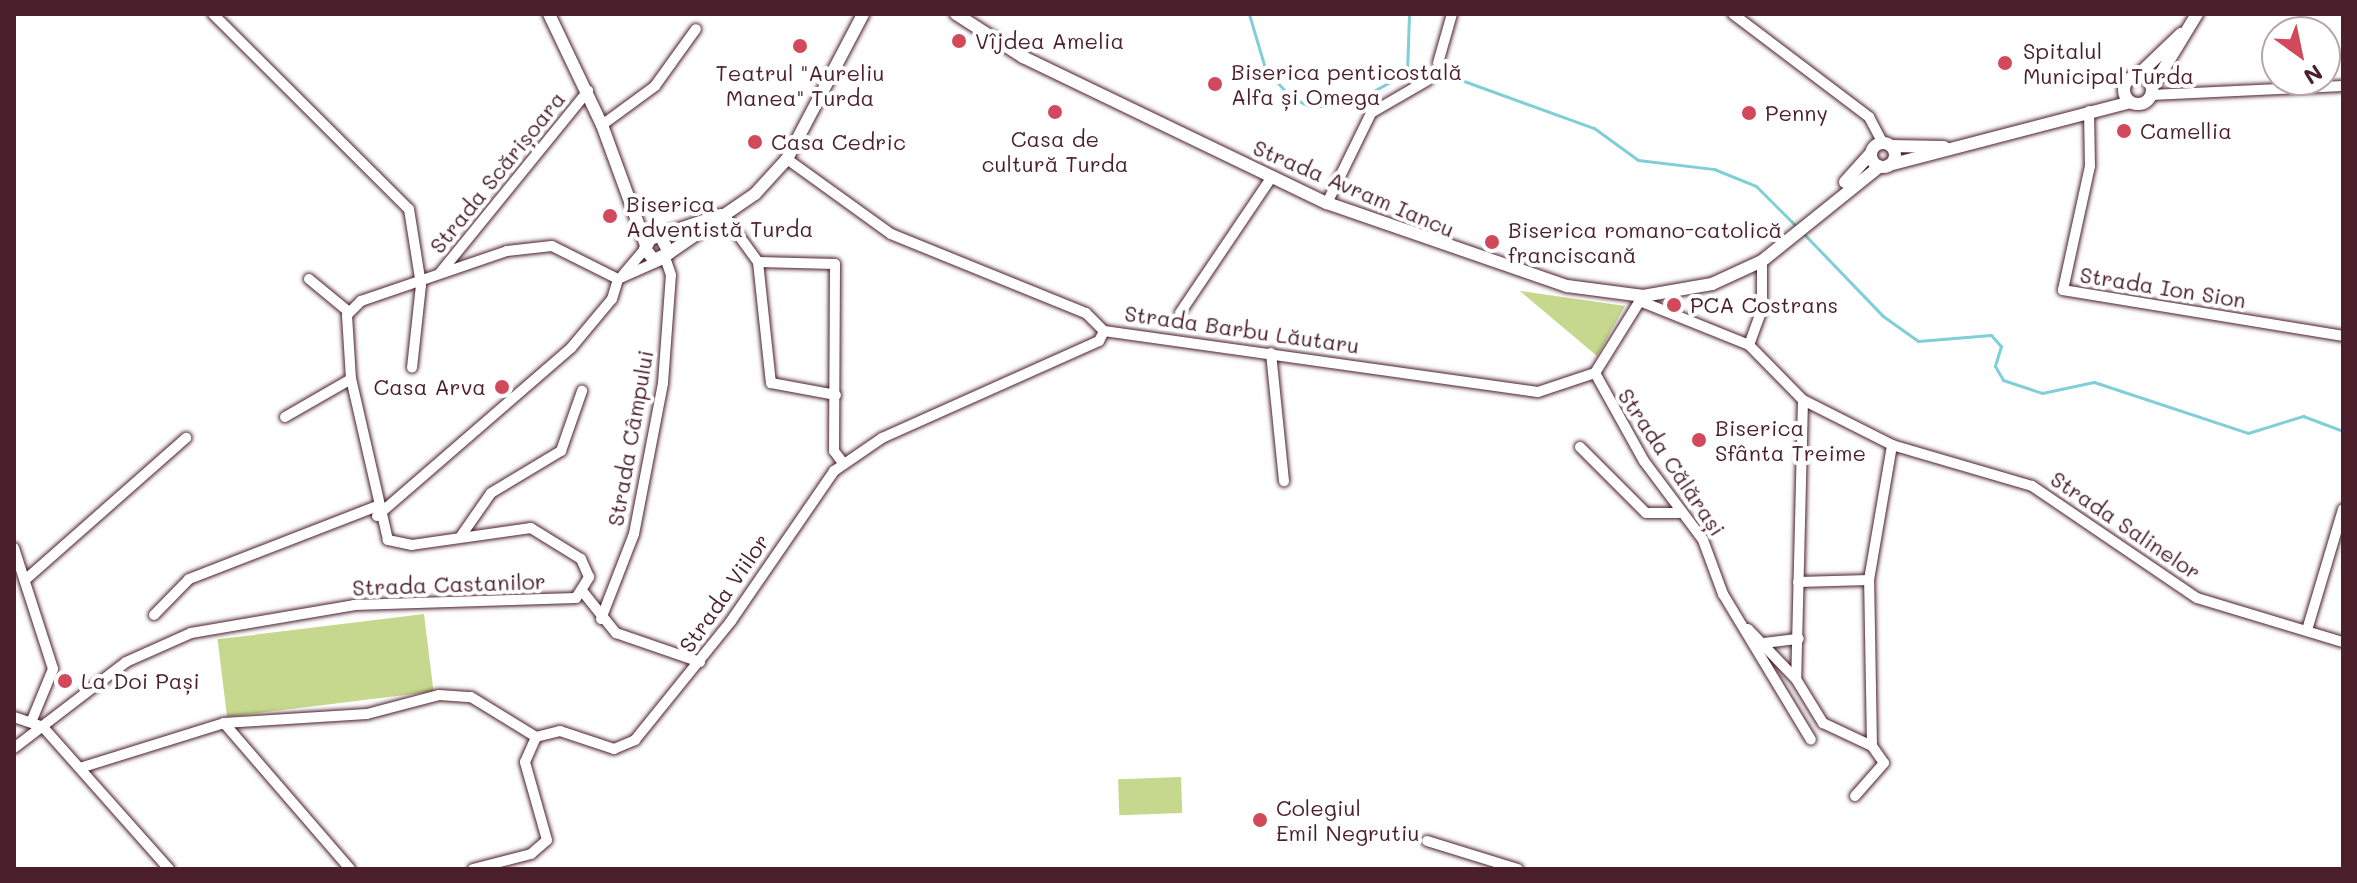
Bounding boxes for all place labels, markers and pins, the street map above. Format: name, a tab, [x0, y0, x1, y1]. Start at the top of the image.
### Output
place label: Vîjdea Amelia	[975, 28, 1124, 54]
marker: Vîjdea Amelia	[950, 32, 968, 50]
marker: Teatrul "Aureliu Manea" Turda	[791, 37, 809, 55]
place label: Spitalul Municipal Turda	[2023, 37, 2194, 88]
marker: Spitalul Municipal Turda	[1994, 52, 2016, 74]
place label: Biserica penticostală Alfa și Omega	[1231, 58, 1462, 110]
place label: Teatrul "Aureliu Manea" Turda	[716, 59, 884, 110]
marker: Biserica penticostală Alfa și Omega	[1206, 75, 1224, 93]
place label: Penny	[1765, 100, 1828, 126]
marker: Casa de cultură Turda	[1046, 103, 1064, 121]
marker: Penny	[1740, 104, 1758, 122]
place label: Camellia	[2140, 118, 2232, 144]
marker: Camellia	[2115, 122, 2133, 140]
place label: Casa de cultură Turda	[982, 125, 1128, 176]
place label: Casa Cedric	[771, 129, 906, 155]
marker: Casa Cedric	[746, 133, 764, 151]
place label: Biserica Adventistă Turda	[626, 190, 813, 242]
marker: Biserica Adventistă Turda	[601, 207, 619, 225]
place label: Biserica romano-catolică franciscană	[1508, 216, 1782, 268]
marker: Biserica romano-catolică franciscană	[1483, 233, 1501, 251]
place label: PCA Costrans	[1690, 292, 1838, 318]
marker: PCA Costrans	[1665, 296, 1683, 314]
place label: Casa Arva	[374, 374, 486, 400]
marker: Casa Arva	[493, 378, 511, 396]
place label: Biserica Sfânta Treime	[1715, 414, 1866, 466]
marker: Biserica Sfânta Treime	[1690, 431, 1708, 449]
place label: La Doi Pași	[81, 668, 200, 694]
marker: La Doi Pași	[56, 672, 74, 690]
place label: Colegiul Emil Negrutiu	[1276, 794, 1420, 846]
marker: Colegiul Emil Negrutiu	[1251, 811, 1269, 829]

